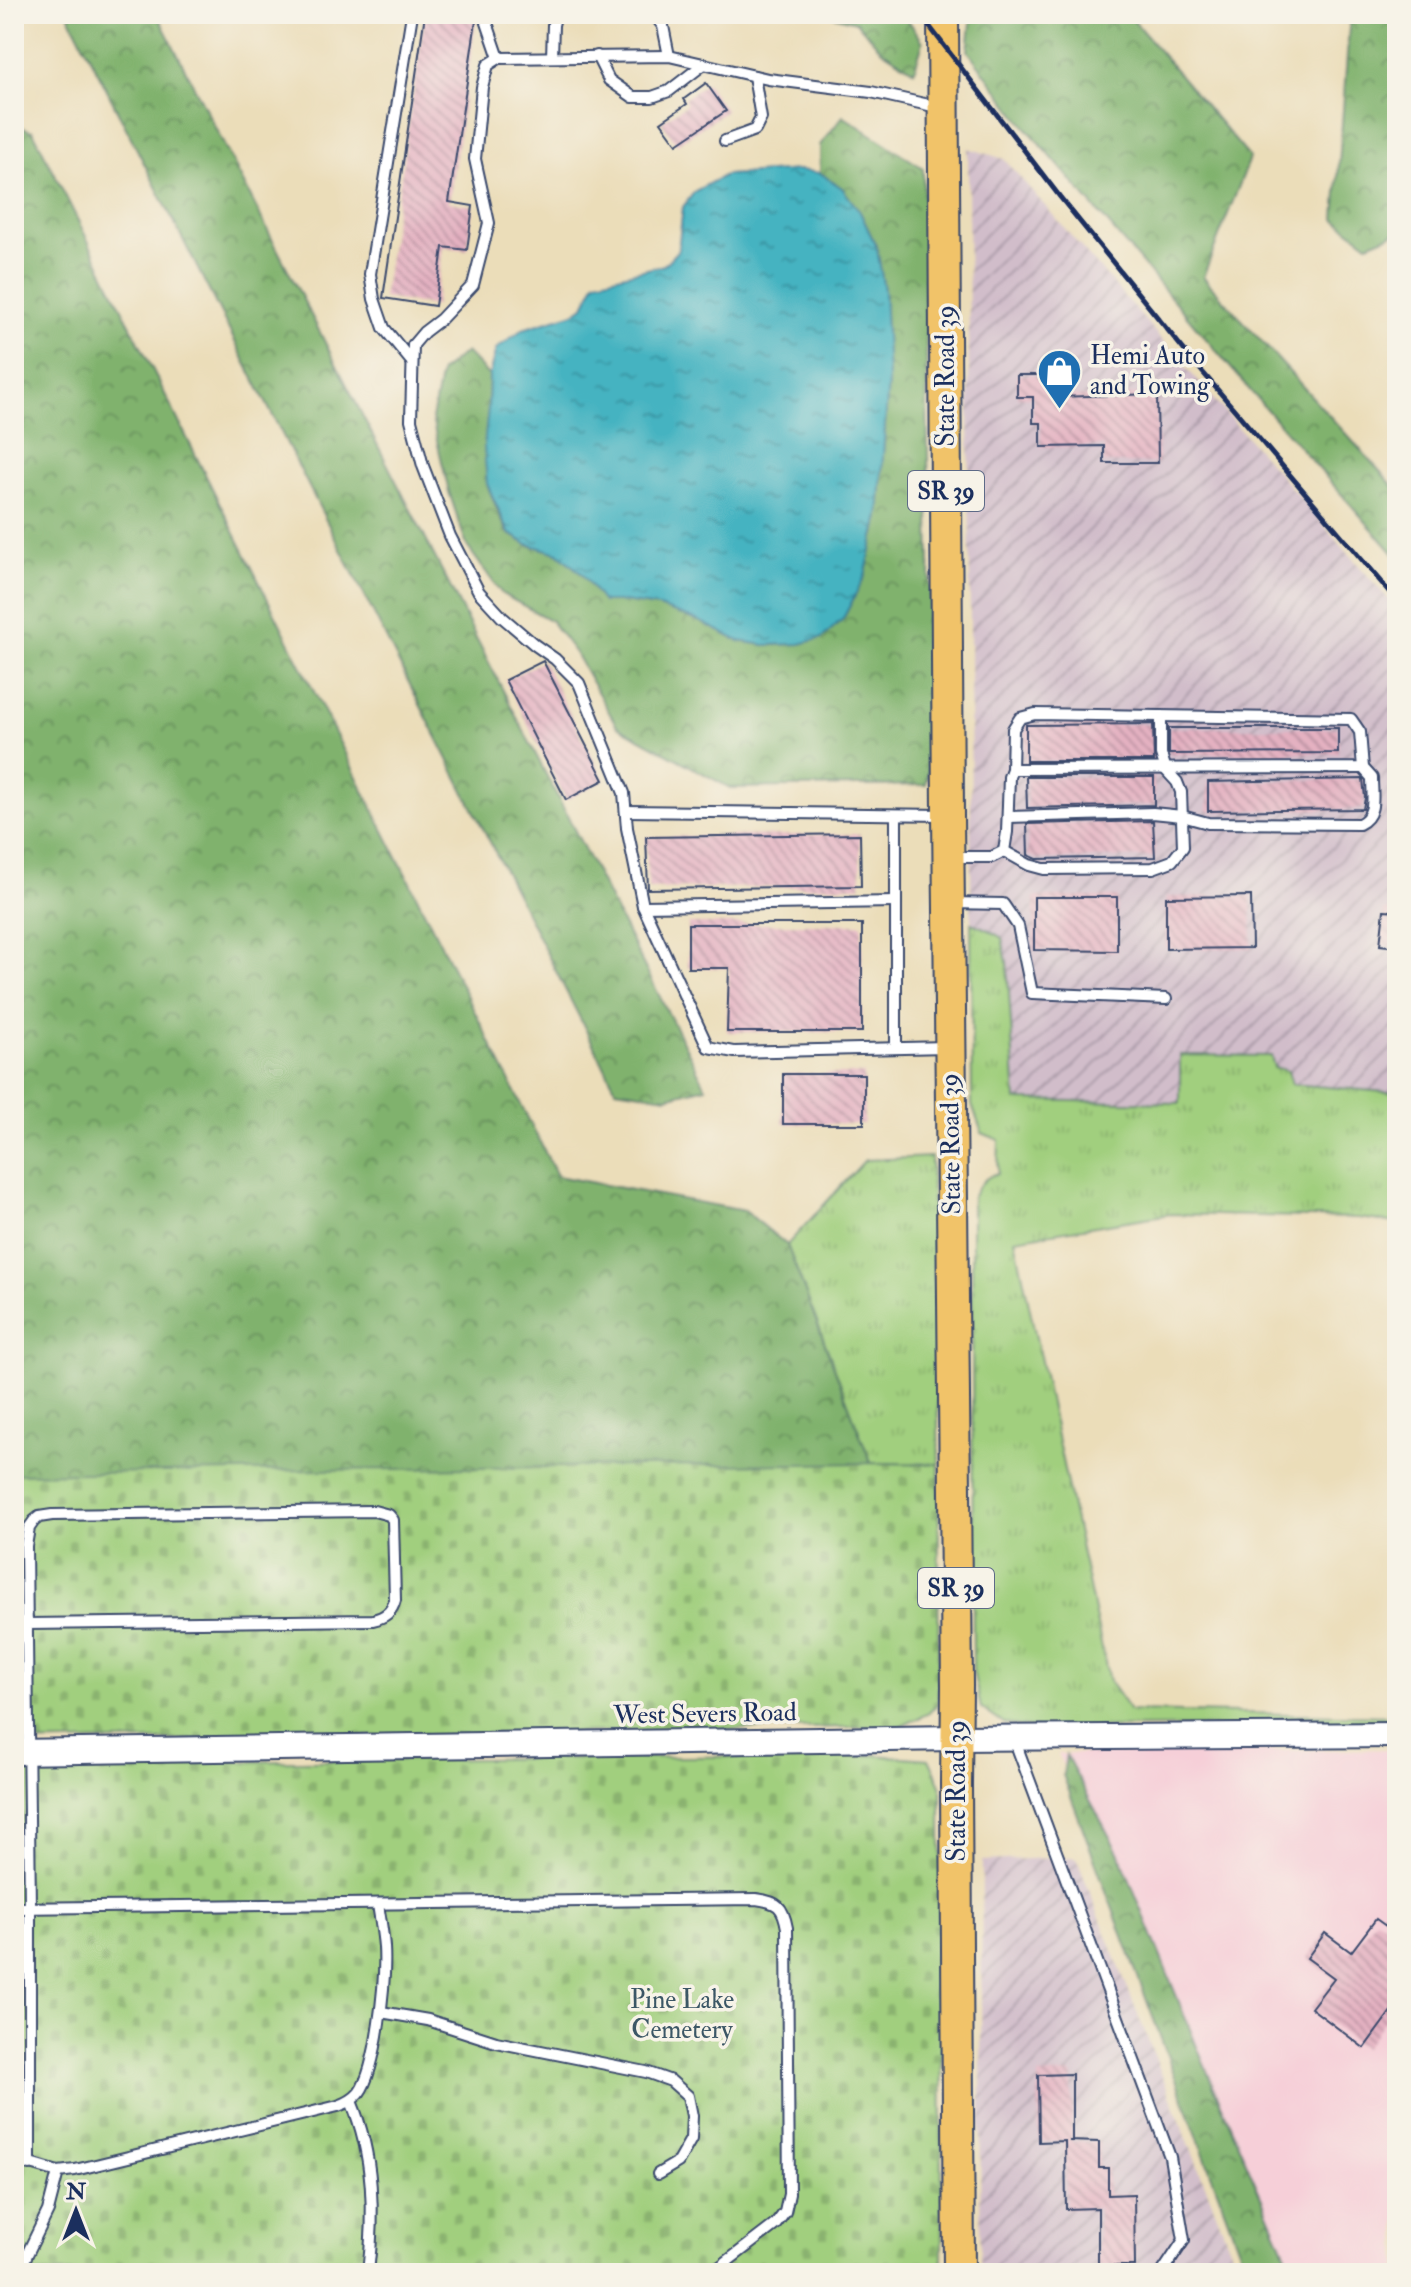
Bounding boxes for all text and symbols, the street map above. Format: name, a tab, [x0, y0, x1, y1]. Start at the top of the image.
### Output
street label: State Road 39	[930, 305, 962, 447]
place label: Hemi Auto and Towing	[1090, 340, 1211, 402]
shop icon: Hemi Auto and Towing	[1035, 347, 1083, 410]
road number: SR 39	[908, 471, 984, 511]
street label: State Road 39	[934, 1073, 968, 1215]
road number: SR 39	[918, 1568, 994, 1608]
street label: West Severs Road	[612, 1696, 797, 1732]
street label: State Road 39	[941, 1720, 973, 1862]
park label: Pine Lake Cemetery	[630, 1984, 734, 2046]
north arrow	[36, 2171, 116, 2251]
text: N	[65, 2178, 86, 2206]

